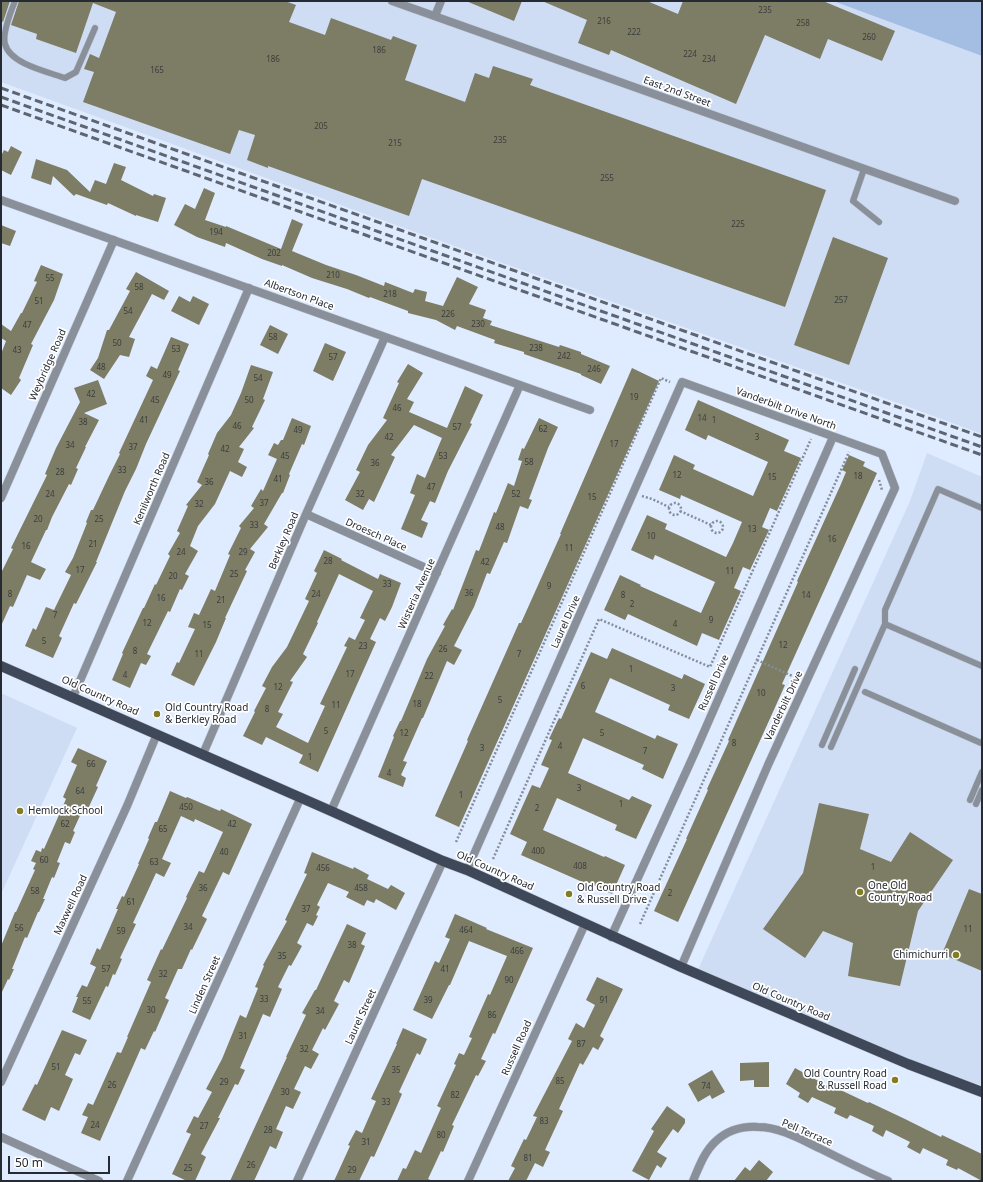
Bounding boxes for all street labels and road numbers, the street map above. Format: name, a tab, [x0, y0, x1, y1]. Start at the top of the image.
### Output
street label: East 2nd Street	[642, 74, 712, 110]
street label: Albertson Place	[263, 277, 335, 313]
street label: Weybridge Road	[27, 327, 69, 403]
street label: Vanderbilt Drive North	[734, 385, 838, 433]
street label: Kenilworth Road	[131, 451, 173, 527]
street label: Berkley Road	[266, 510, 302, 572]
street label: Droesch Place	[343, 516, 409, 554]
street label: Wisteria Avenue	[396, 557, 438, 631]
street label: Laurel Drive	[549, 594, 583, 650]
street label: Russell Drive	[696, 653, 732, 713]
street label: Vanderbilt Drive	[763, 669, 805, 743]
street label: Old Country Road	[59, 674, 141, 718]
street label: Old Country Road	[454, 849, 536, 893]
street label: Maxwell Road	[52, 873, 90, 937]
street label: Linden Street	[187, 954, 223, 1016]
street label: Old Country Road	[750, 980, 832, 1024]
street label: Laurel Street	[343, 987, 379, 1047]
street label: Russell Road	[499, 1018, 535, 1078]
street label: Pell Terrace	[780, 1117, 834, 1149]

